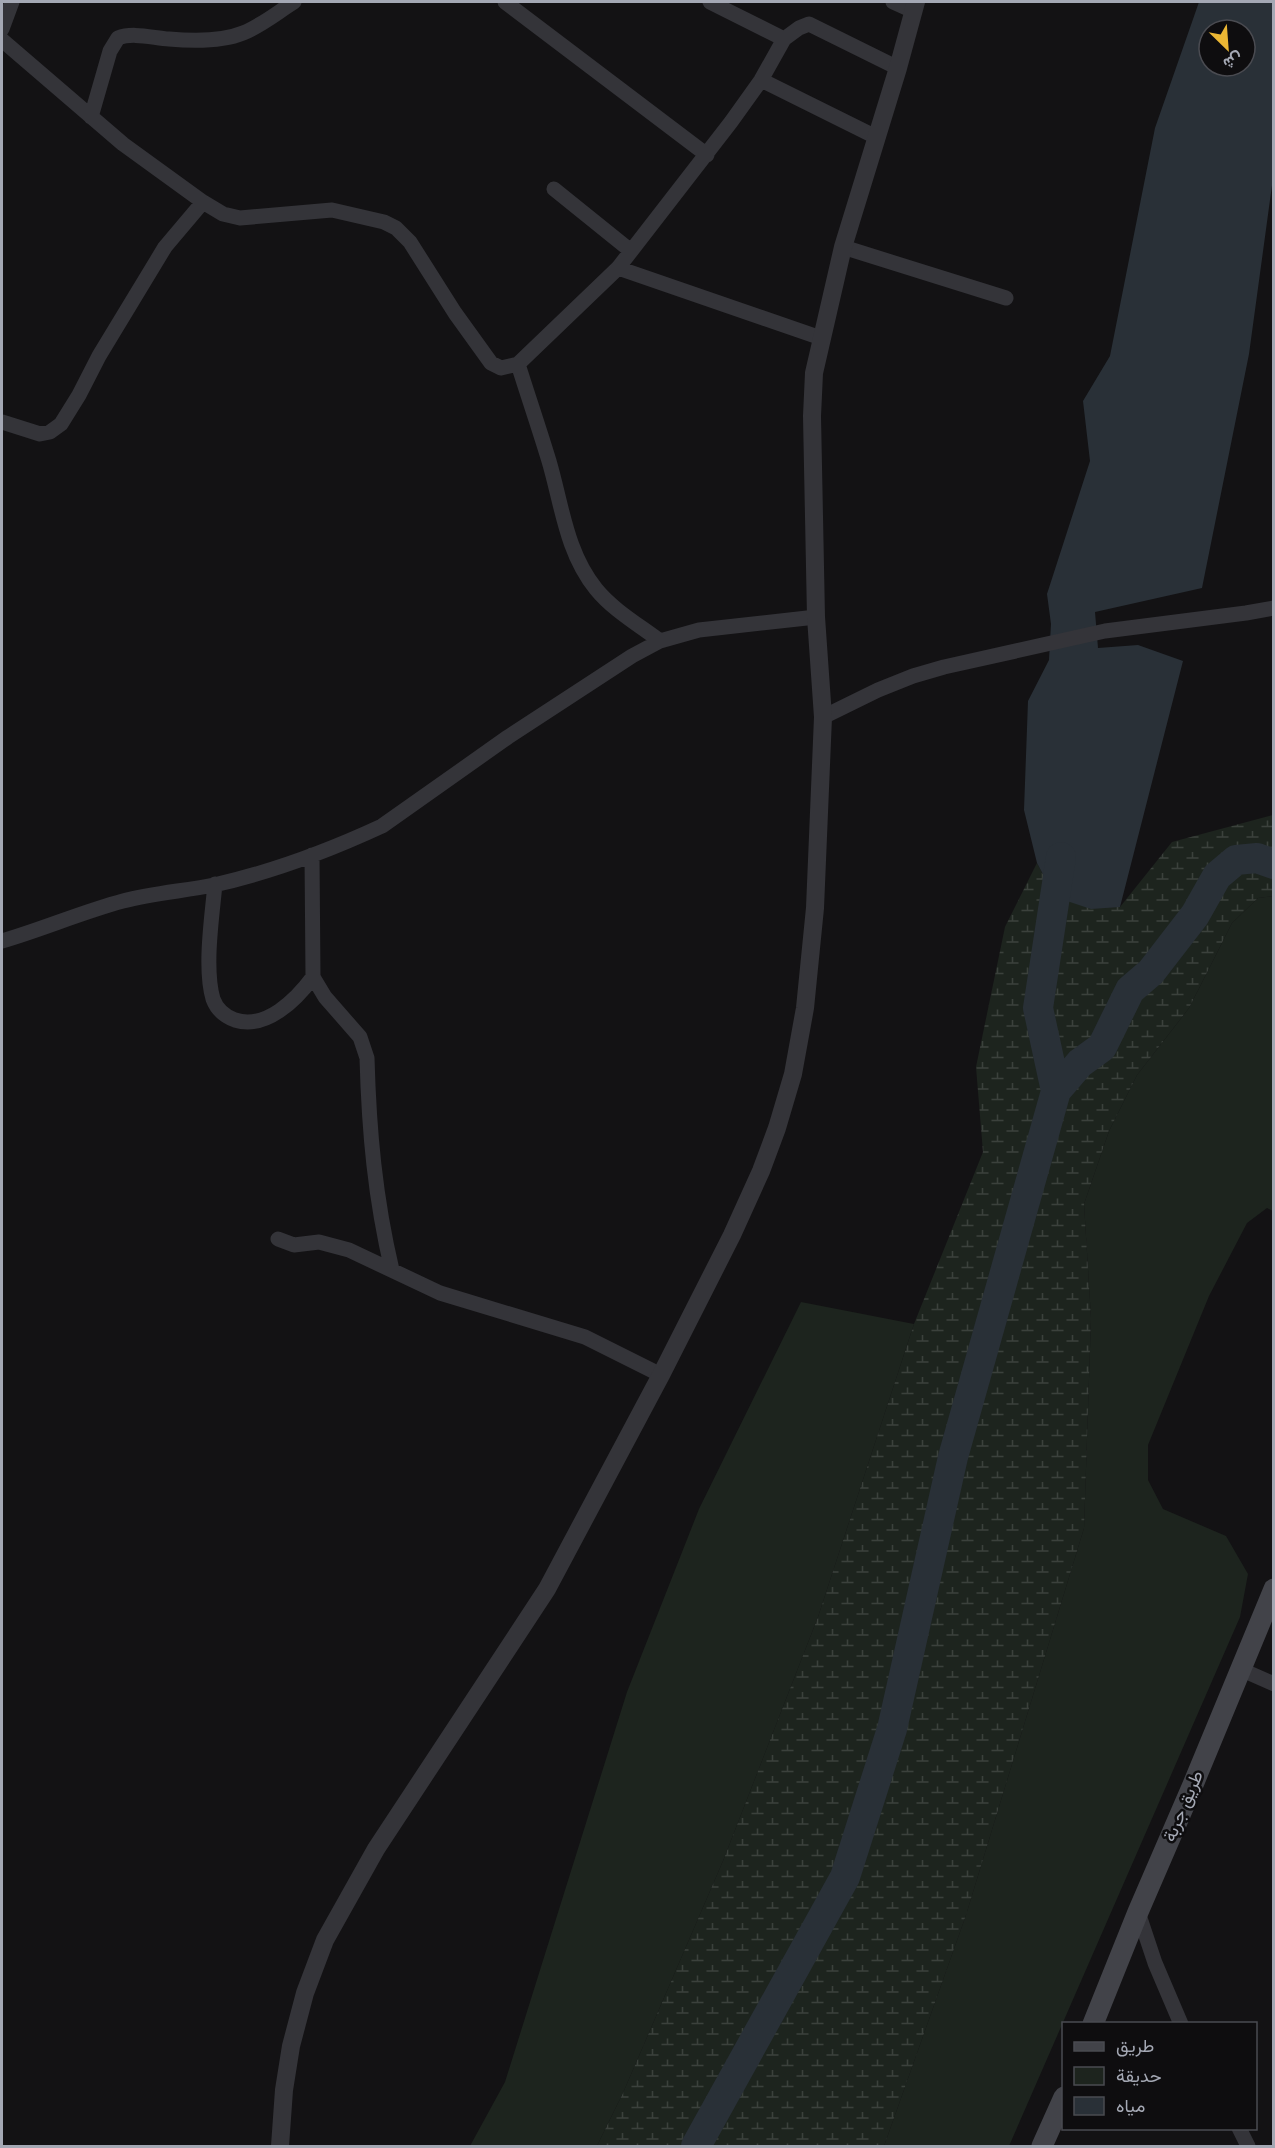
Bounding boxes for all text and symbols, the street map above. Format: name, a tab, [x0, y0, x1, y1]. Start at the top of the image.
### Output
north arrow	[1197, 18, 1257, 78]
text: ش	[1220, 47, 1247, 77]
street label: طريق جربة	[1155, 1766, 1210, 1846]
legend	[1062, 2022, 1257, 2130]
text: طريق	[1116, 2032, 1154, 2059]
text: حديقة	[1116, 2062, 1162, 2089]
text: مياه	[1116, 2092, 1145, 2119]

